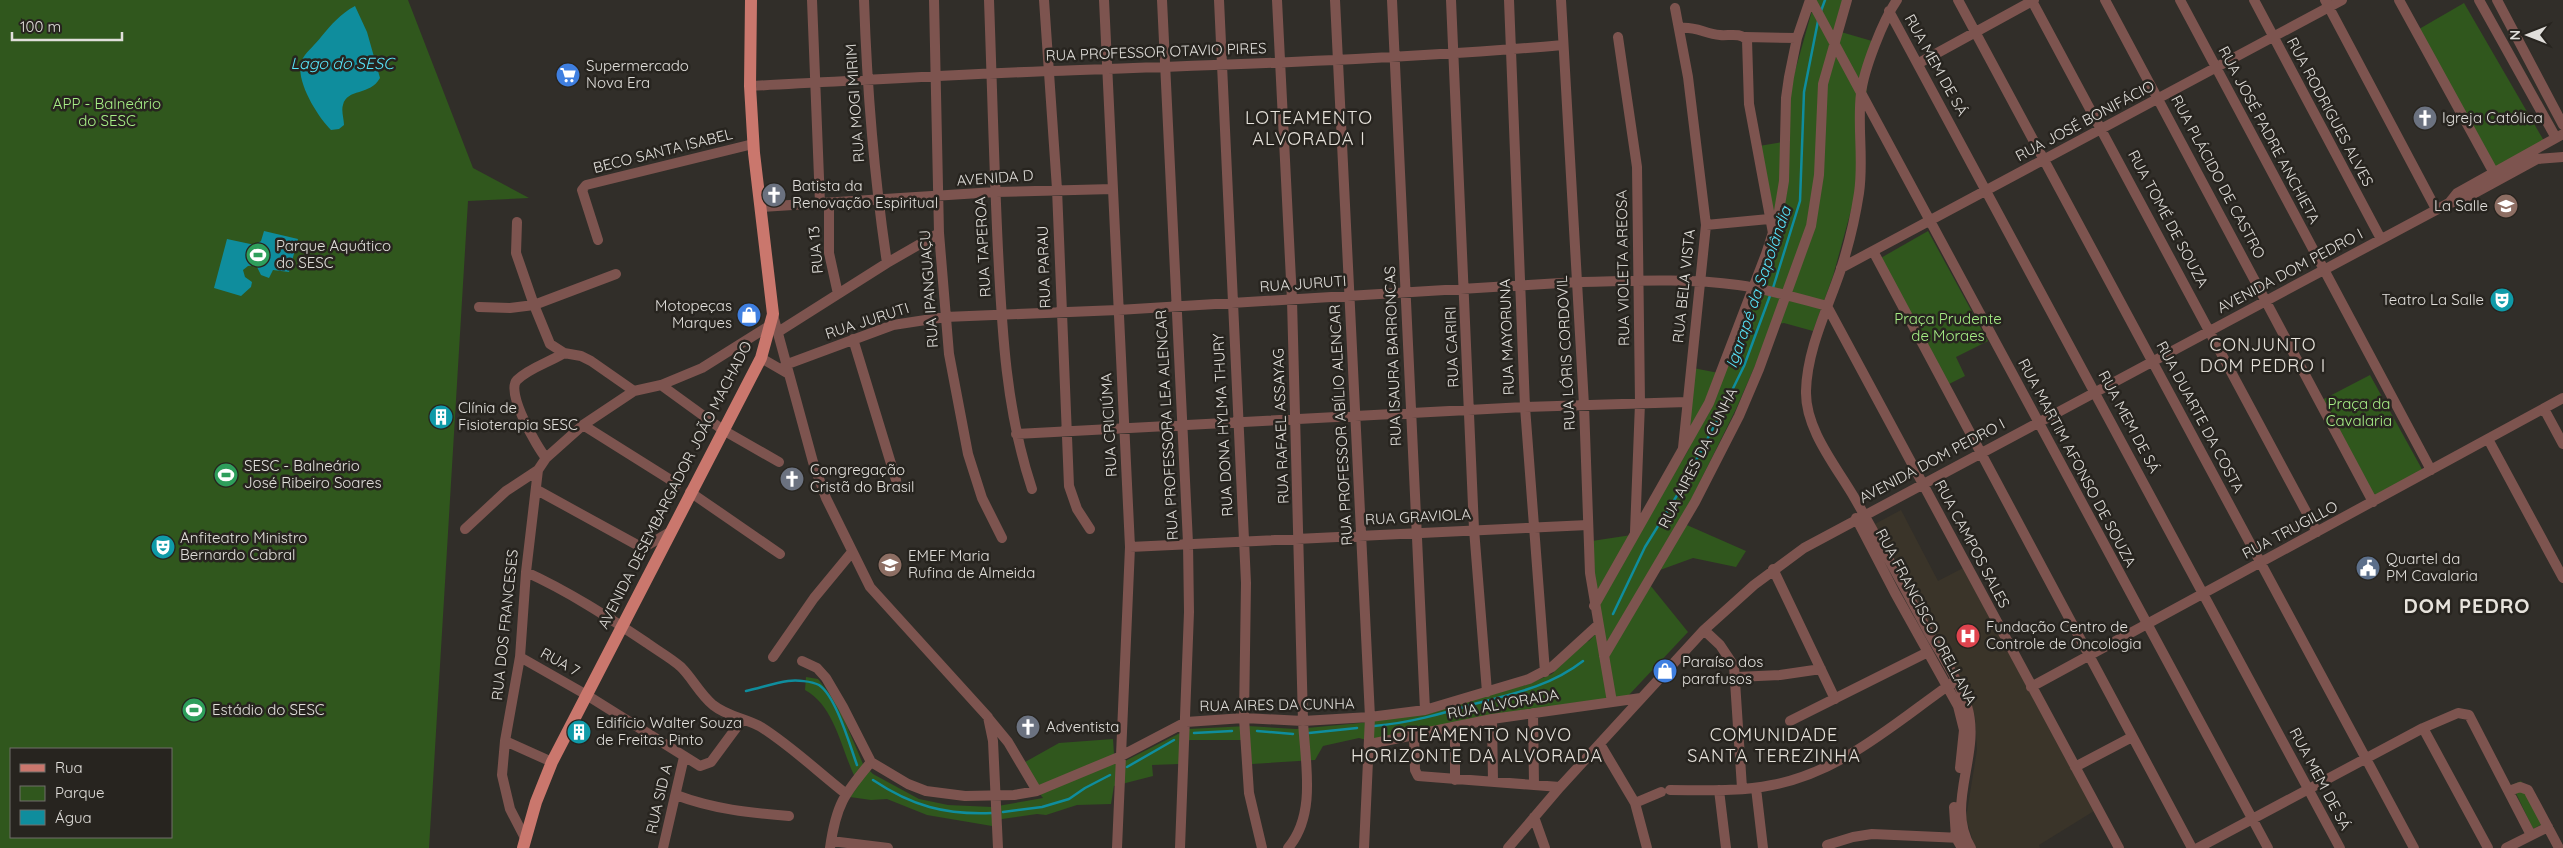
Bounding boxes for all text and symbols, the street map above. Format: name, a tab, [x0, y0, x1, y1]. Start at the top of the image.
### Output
scale bar	[12, 10, 122, 42]
north arrow	[2503, 10, 2553, 60]
street label: RUA MEM DE SÁ	[1901, 11, 1972, 119]
text: 100 m	[20, 17, 61, 36]
text: N	[2506, 30, 2524, 40]
street label: RUA RODRIGUES ALVES	[2283, 34, 2378, 190]
street label: RUA PROFESSOR OTAVIO PIRES	[1045, 38, 1267, 65]
street label: RUA MOGI MIRIM	[841, 43, 868, 163]
street label: RUA JOSÉ PADRE ANCHIETA	[2214, 43, 2325, 227]
water label: Lago do SESC	[290, 53, 396, 73]
place label: Supermercado Nova Era	[586, 56, 689, 92]
supermarket icon: Supermercado Nova Era	[555, 62, 581, 88]
street label: RUA JOSÉ BONIFÁCIO	[2012, 76, 2157, 165]
street label: RUA PLÁCIDO DE CASTRO	[2167, 92, 2270, 262]
park label: APP - Balneário do SESC	[53, 94, 161, 130]
church icon: Igreja Católica	[2412, 105, 2438, 131]
district label: LOTEAMENTO ALVORADA I	[1245, 106, 1373, 150]
place label: Igreja Católica	[2442, 108, 2543, 127]
street label: BECO SANTA ISABEL	[591, 124, 735, 177]
street label: RUA TOMÉ DE SOUZA	[2124, 147, 2213, 291]
street label: AVENIDA D	[956, 165, 1034, 190]
place label: Batista da Renovação Espiritual	[792, 176, 938, 212]
church icon: Batista da Renovação Espiritual	[761, 182, 787, 208]
street label: RUA VIOLETA AREOSA	[1612, 190, 1633, 346]
school or university icon: La Salle	[2493, 193, 2519, 219]
street label: RUA TAPEROA	[970, 196, 995, 298]
place label: La Salle	[2434, 196, 2488, 215]
water label: Igarapé da Sapolândia	[1721, 202, 1795, 370]
street label: AVENIDA DOM PEDRO I	[2214, 224, 2366, 317]
street label: RUA 13	[804, 225, 827, 275]
street label: RUA PARAU	[1033, 225, 1054, 309]
street label: RUA BELA VISTA	[1668, 228, 1699, 344]
street label: RUA IPANGUAÇU	[915, 229, 942, 349]
place label: Parque Aquático do SESC	[276, 236, 391, 272]
sports icon: Parque Aquático do SESC	[245, 242, 271, 268]
street label: RUA ISAURA BARRONCAS	[1380, 266, 1405, 446]
street label: RUA JURUTI	[1259, 271, 1347, 296]
street label: RUA LÓRIS CORDOVIL	[1552, 275, 1579, 431]
street label: RUA MAYORUNA	[1495, 278, 1518, 396]
theatre icon: Teatro La Salle	[2489, 287, 2515, 313]
place label: Teatro La Salle	[2382, 290, 2484, 309]
place label: Motopeças Marques	[655, 296, 732, 332]
street label: RUA JURUTI	[823, 298, 911, 343]
shop icon: Motopeças Marques	[736, 302, 762, 328]
street label: RUA PROFESSOR ABÍLIO ALENCAR	[1325, 304, 1356, 546]
street label: RUA CARIRI	[1441, 306, 1462, 388]
street label: RUA PROFESSORA LEA ALENCAR	[1151, 309, 1182, 541]
park label: Praça Prudente de Moraes	[1894, 309, 2002, 345]
street label: RUA DONA HYLMA THURY	[1208, 332, 1237, 517]
district label: CONJUNTO DOM PEDRO I	[2200, 333, 2326, 377]
street label: AVENIDA DESEMBARGADOR JOÃO MACHADO	[593, 338, 756, 632]
street label: RUA DUARTE DA COSTA	[2152, 338, 2249, 496]
street label: RUA RAFAEL ASSAYAG	[1268, 348, 1293, 504]
street label: RUA MARTIM AFONSO DE SOUZA	[2014, 355, 2141, 571]
street label: RUA MEM DE SÁ	[2094, 367, 2165, 476]
street label: RUA CRICIÚMA	[1096, 372, 1121, 478]
street label: RUA AIRES DA CUNHA	[1654, 384, 1741, 531]
park label: Praça da Cavalaria	[2326, 394, 2392, 430]
place label: Clínia de Fisioterapia SESC	[458, 398, 578, 434]
building icon: Clínia de Fisioterapia SESC	[428, 404, 454, 430]
street label: AVENIDA DOM PEDRO I	[1856, 414, 2008, 507]
place label: SESC - Balneário José Ribeiro Soares	[244, 456, 381, 492]
place label: Congregação Cristã do Brasil	[810, 460, 914, 496]
sports icon: SESC - Balneário José Ribeiro Soares	[213, 462, 239, 488]
church icon: Congregação Cristã do Brasil	[779, 466, 805, 492]
street label: RUA CAMPOS SALES	[1931, 477, 2014, 611]
street label: RUA TRUGILLO	[2239, 496, 2341, 563]
street label: RUA GRAVIOLA	[1365, 504, 1472, 529]
street label: RUA FRANCISCO ORELLANA	[1872, 525, 1981, 709]
place label: Anfiteatro Ministro Bernardo Cabral	[180, 528, 307, 564]
theatre icon: Anfiteatro Ministro Bernardo Cabral	[150, 534, 176, 560]
place label: EMEF Maria Rufina de Almeida	[908, 546, 1035, 582]
street label: RUA DOS FRANCESES	[487, 548, 522, 702]
place label: Quartel da PM Cavalaria	[2386, 549, 2478, 585]
school or university icon: EMEF Maria Rufina de Almeida	[877, 552, 903, 578]
public building icon: Quartel da PM Cavalaria	[2355, 555, 2381, 581]
district label: DOM PEDRO	[2404, 593, 2530, 618]
place label: Fundação Centro de Controle de Oncologia	[1986, 617, 2142, 653]
hospital icon: Fundação Centro de Controle de Oncologia	[1955, 623, 1981, 649]
street label: RUA 7	[537, 643, 583, 680]
place label: Paraíso dos parafusos	[1682, 652, 1763, 688]
shop icon: Paraíso dos parafusos	[1652, 658, 1678, 684]
street label: RUA ALVORADA	[1446, 684, 1560, 723]
street label: RUA AIRES DA CUNHA	[1199, 694, 1355, 715]
sports icon: Estádio do SESC	[181, 697, 207, 723]
place label: Estádio do SESC	[212, 700, 325, 719]
place label: Edifício Walter Souza de Freitas Pinto	[596, 713, 742, 749]
church icon: Adventista	[1015, 714, 1041, 740]
place label: Adventista	[1046, 717, 1119, 736]
building icon: Edifício Walter Souza de Freitas Pinto	[566, 719, 592, 745]
district label: LOTEAMENTO NOVO HORIZONTE DA ALVORADA	[1351, 723, 1603, 767]
district label: COMUNIDADE SANTA TEREZINHA	[1687, 723, 1861, 767]
street label: RUA MEM DE SÁ	[2285, 724, 2356, 833]
legend	[10, 748, 172, 838]
text: Rua	[55, 758, 83, 777]
street label: RUA SID A	[641, 762, 676, 836]
text: Parque	[55, 783, 105, 802]
text: Água	[55, 808, 92, 827]

